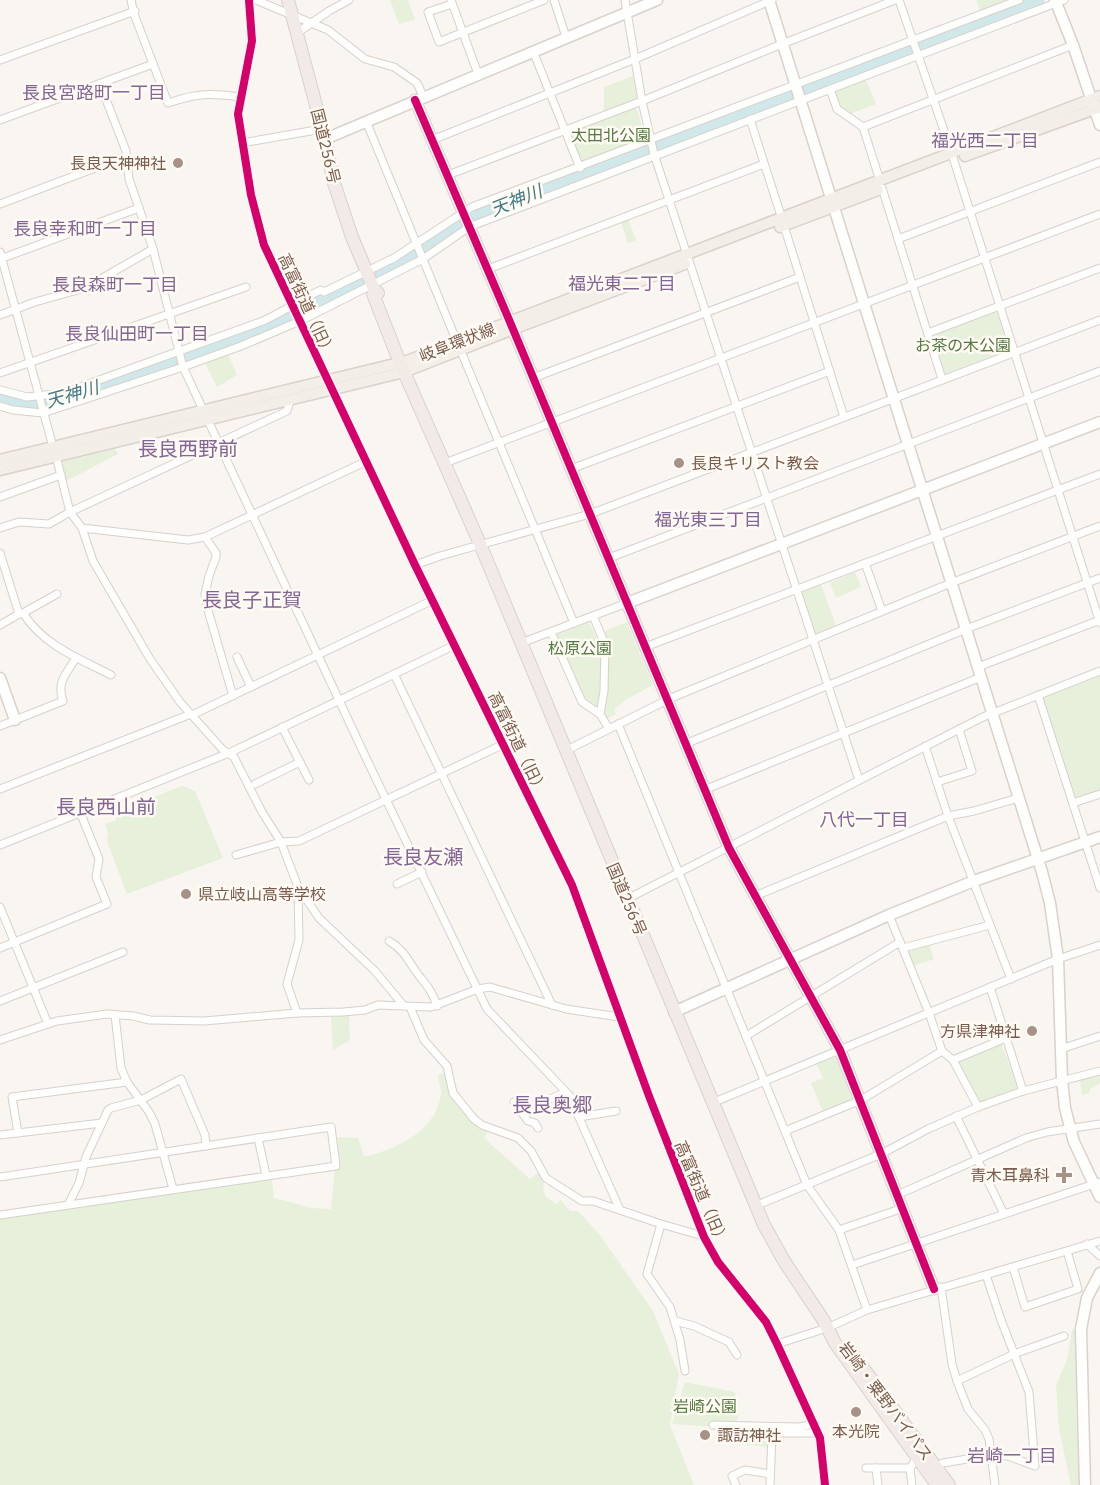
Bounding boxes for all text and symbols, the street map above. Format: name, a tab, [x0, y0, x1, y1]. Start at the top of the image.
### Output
district label: 長良宮路町一丁目	[22, 81, 166, 104]
street label: 国道256号	[307, 106, 345, 186]
park label: 太田北公園	[571, 125, 651, 145]
district label: 福光西二丁目	[931, 129, 1039, 152]
place label: 長良天神神社	[70, 153, 166, 173]
marker: 長良天神神社	[171, 156, 185, 170]
water label: 天神川	[487, 178, 547, 221]
district label: 長良幸和町一丁目	[13, 217, 157, 240]
street label: 高富街道（旧）	[274, 250, 340, 360]
district label: 福光東二丁目	[568, 272, 676, 295]
district label: 長良森町一丁目	[52, 273, 178, 296]
street label: 岐阜環状線	[416, 318, 498, 366]
district label: 長良仙田町一丁目	[65, 322, 209, 345]
park label: お茶の木公園	[915, 335, 1011, 355]
water label: 天神川	[43, 375, 103, 412]
district label: 長良西野前	[138, 435, 238, 462]
place label: 長良キリスト教会	[691, 453, 819, 473]
marker: 長良キリスト教会	[672, 456, 686, 470]
district label: 福光東三丁目	[654, 508, 762, 531]
district label: 長良子正賀	[202, 586, 302, 613]
park label: 松原公園	[548, 638, 612, 658]
street label: 高富街道（旧）	[484, 688, 552, 798]
district label: 長良西山前	[56, 793, 156, 820]
district label: 八代一丁目	[819, 808, 909, 831]
district label: 長良友瀬	[383, 843, 463, 870]
street label: 国道256号	[603, 860, 651, 938]
place label: 県立岐山高等学校	[198, 884, 326, 904]
marker: 県立岐山高等学校	[179, 887, 193, 901]
place label: 方県津神社	[940, 1021, 1020, 1041]
marker: 方県津神社	[1025, 1024, 1039, 1038]
district label: 長良奥郷	[512, 1091, 592, 1118]
street label: 高富街道（旧）	[671, 1138, 733, 1248]
place label: 青木耳鼻科	[970, 1165, 1050, 1185]
marker: 青木耳鼻科	[1055, 1166, 1073, 1184]
street label: 岩崎・粟野バイパス	[835, 1338, 937, 1464]
park label: 岩崎公園	[673, 1396, 737, 1416]
marker: 本光院	[849, 1405, 863, 1419]
place label: 本光院	[832, 1421, 880, 1441]
place label: 諏訪神社	[717, 1425, 781, 1445]
marker: 諏訪神社	[698, 1428, 712, 1442]
district label: 岩崎一丁目	[967, 1444, 1057, 1467]

